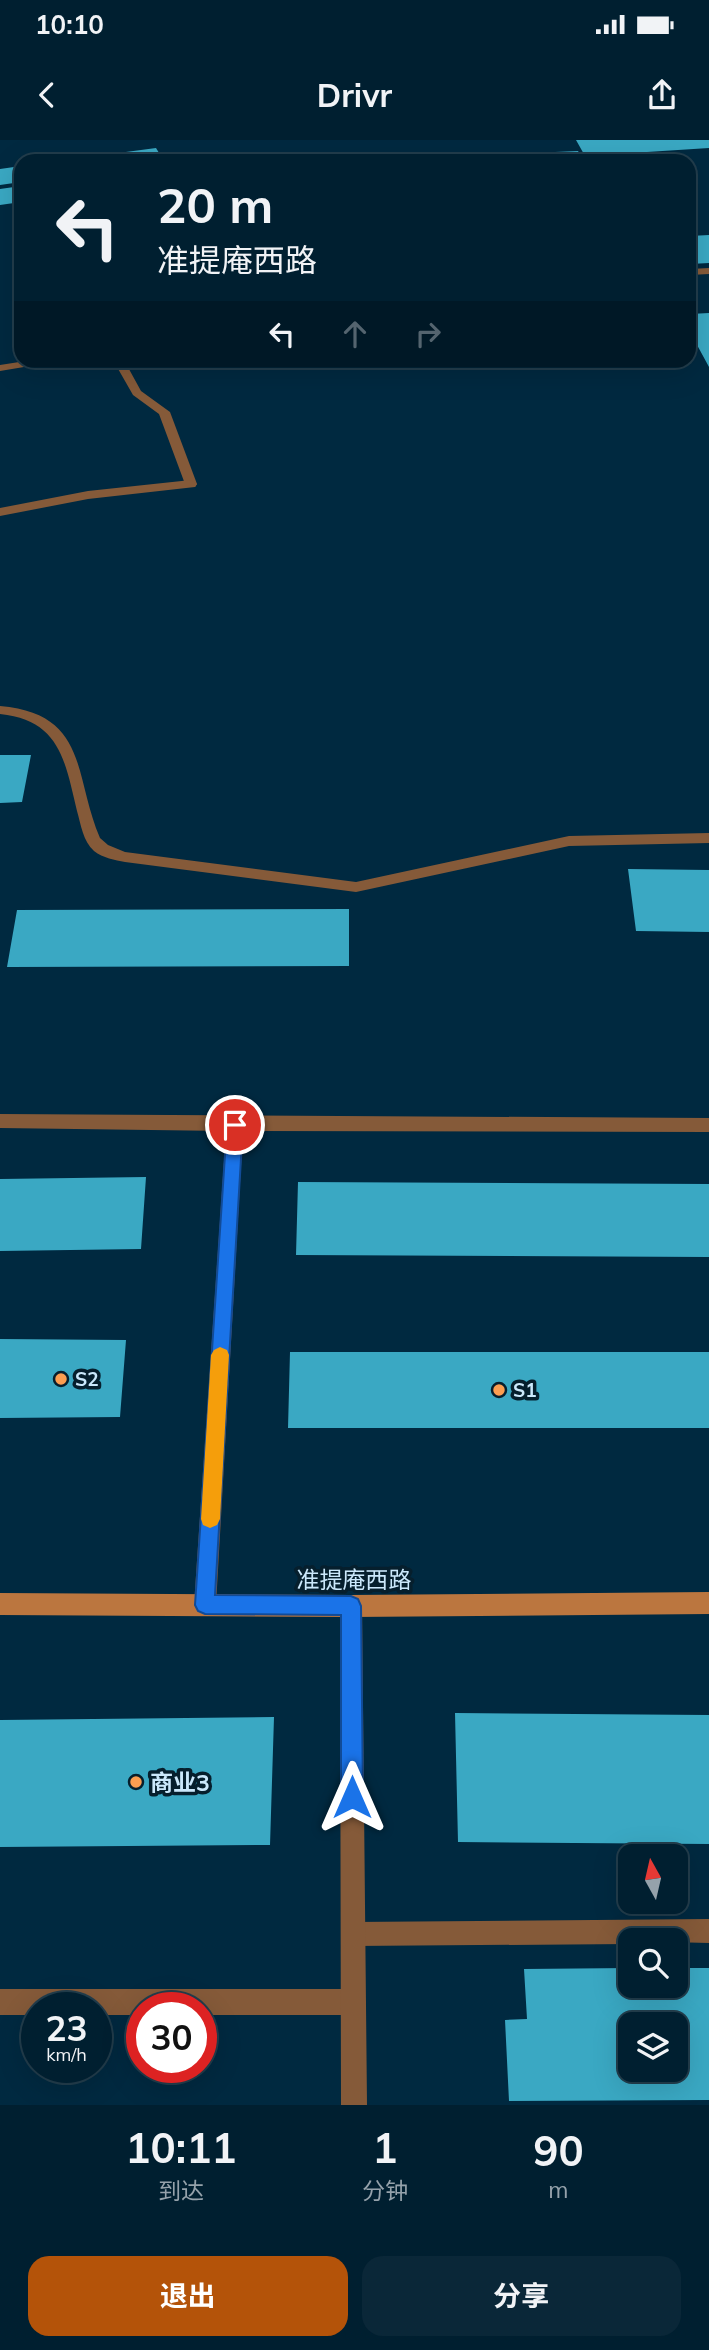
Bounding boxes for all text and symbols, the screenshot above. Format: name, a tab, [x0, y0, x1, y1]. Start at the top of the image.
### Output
text: 10:10	[35, 8, 104, 41]
text: Drivr	[317, 75, 392, 115]
icon: back	[28, 76, 66, 114]
icon: share	[643, 76, 681, 114]
text: 20 m	[157, 174, 273, 235]
icon: left	[42, 182, 133, 273]
text: 准提庵西路	[157, 240, 317, 280]
icon: left	[263, 315, 301, 353]
icon: ahead	[336, 315, 374, 353]
icon: right	[409, 315, 447, 353]
pin	[205, 1095, 265, 1155]
icon: arrive	[216, 1106, 254, 1144]
place label: S2	[75, 1367, 99, 1391]
marker: S2	[53, 1371, 69, 1387]
place label: S1	[513, 1378, 537, 1402]
marker: S1	[491, 1382, 507, 1398]
street label: 准提庵西路	[297, 1565, 412, 1594]
position arrow	[315, 1760, 389, 1834]
place label: 商业3	[150, 1768, 210, 1797]
marker: 商业3	[128, 1774, 144, 1790]
north arrow	[618, 1844, 688, 1914]
map controls	[618, 1844, 688, 2082]
button: search	[618, 1928, 688, 1998]
speed limit sign: 30	[126, 1992, 217, 2083]
text: 23	[45, 2006, 88, 2050]
button: layers	[618, 2012, 688, 2082]
text: km/h	[46, 2043, 87, 2066]
text: 10:11	[125, 2121, 237, 2174]
text: 1	[372, 2121, 398, 2174]
text: 90	[533, 2124, 584, 2177]
text: m	[548, 2175, 569, 2204]
text: 到达	[158, 2176, 204, 2205]
text: 分钟	[362, 2176, 408, 2205]
button: 退出	[28, 2256, 348, 2336]
button: 分享	[362, 2256, 681, 2336]

